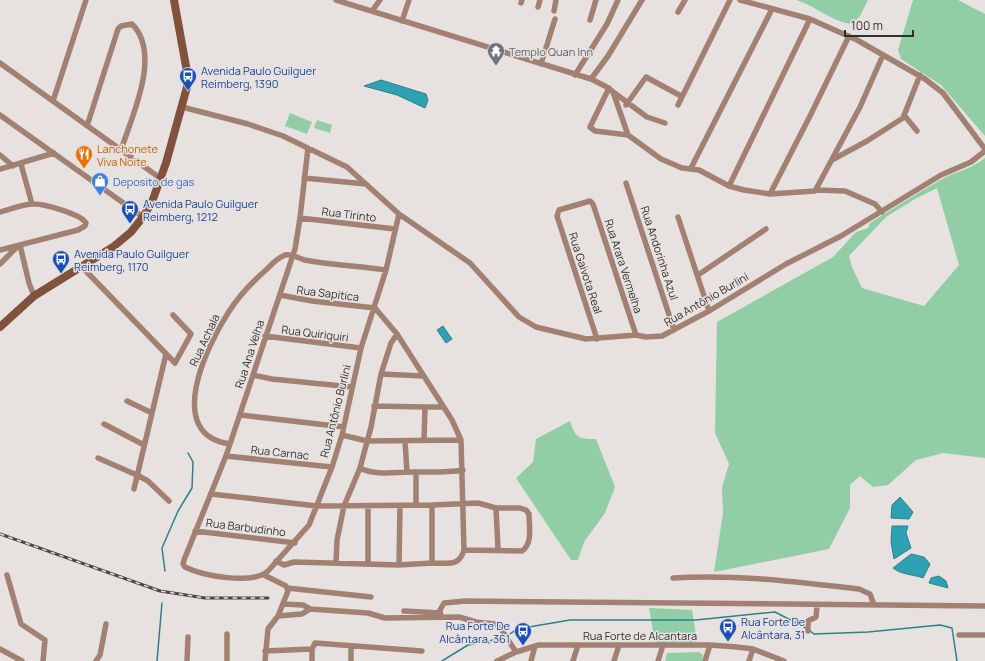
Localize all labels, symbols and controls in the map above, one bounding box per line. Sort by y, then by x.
scale bar [845,12,913,38]
text: 100 m [851,17,883,34]
temple icon: Templo Quan Inn [486,41,506,66]
place label: Templo Quan Inn [509,44,593,59]
place label: Avenida Paulo Guilguer Reimberg, 1390 [201,63,316,91]
bus stop icon: Avenida Paulo Guilguer Reimberg, 1390 [178,66,198,91]
place label: Lanchonete Viva Noite [97,141,158,169]
restaurant icon: Lanchonete Viva Noite [74,144,94,169]
shop icon: Deposito de gas [90,171,110,196]
place label: Deposito de gas [113,174,195,189]
place label: Avenida Paulo Guilguer Reimberg, 1212 [143,196,258,224]
bus stop icon: Avenida Paulo Guilguer Reimberg, 1212 [120,199,140,224]
street label: Rua Tirinto [321,203,378,225]
street label: Rua Andorinha Azul [638,204,682,302]
street label: Rua Arara Vermelha [602,217,646,315]
street label: Rua Gaivota Real [566,230,606,316]
place label: Avenida Paulo Guilguer Reimberg, 1170 [74,246,189,274]
bus stop icon: Avenida Paulo Guilguer Reimberg, 1170 [51,249,71,274]
street label: Rua Antônio Burlini [661,269,751,329]
street label: Rua Sapitica [296,282,360,304]
street label: Rua Achala [185,311,223,369]
street label: Rua Ana Velha [231,318,267,390]
street label: Rua Quiriquiri [281,321,349,345]
street label: Rua Antônio Burlini [316,363,354,459]
street label: Rua Carnac [250,441,310,463]
street label: Rua Barbudinho [205,515,287,539]
place label: Rua Forte De Alcântara, 31 [741,614,806,642]
bus stop icon: Rua Forte De Alcântara, 31 [718,617,738,642]
place label: Rua Forte De Alcântara, 361 [439,618,511,646]
bus stop icon: Rua Forte De Alcântara, 361 [513,621,533,646]
street label: Rua Forte de Alcantara [583,628,697,643]

